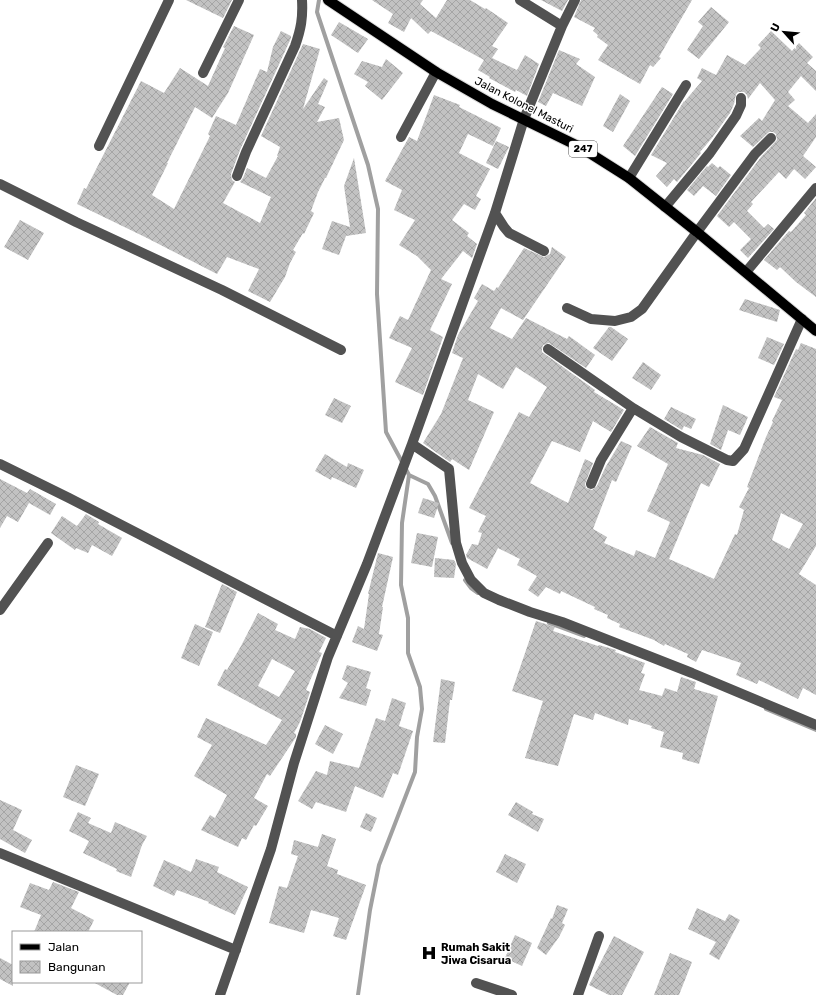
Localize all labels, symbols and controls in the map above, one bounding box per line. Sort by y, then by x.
north arrow [764,12,804,52]
text: U [768,21,783,34]
street label: Jalan Kolonel Masturi [472,74,576,136]
road number: 247 [569,141,597,157]
legend [12,931,142,983]
text: Jalan [48,940,79,954]
place label: Rumah Sakit Jiwa Cisarua [441,941,511,967]
hospital icon: Rumah Sakit Jiwa Cisarua [420,944,438,962]
text: Bangunan [48,960,105,974]

